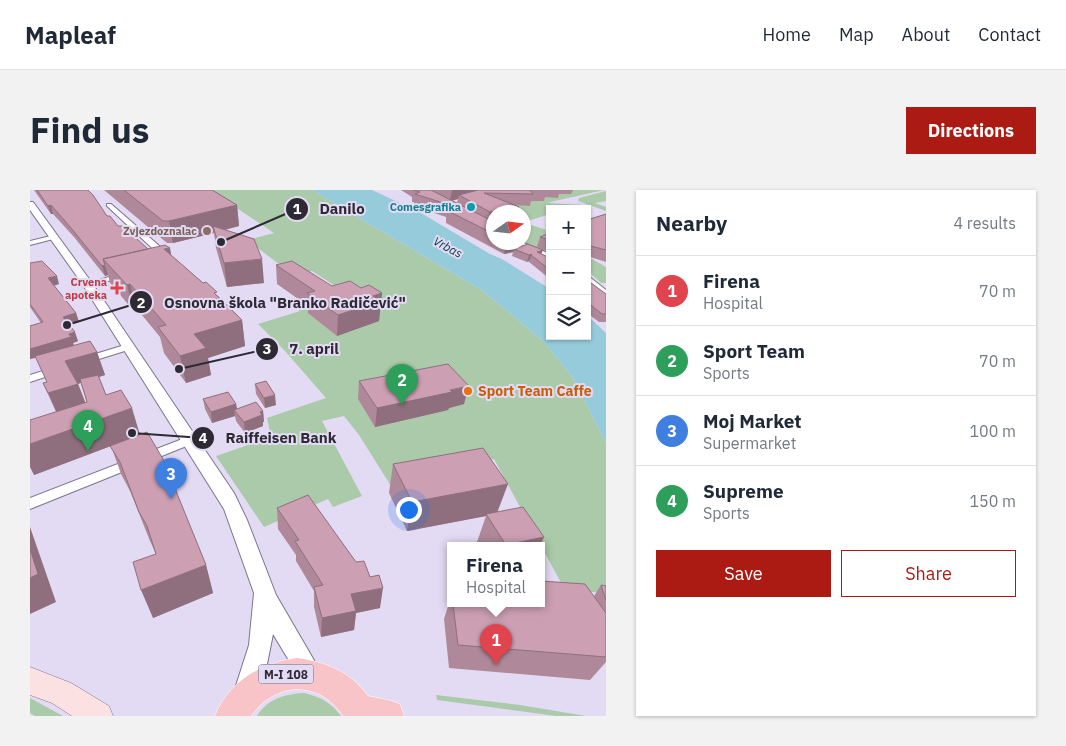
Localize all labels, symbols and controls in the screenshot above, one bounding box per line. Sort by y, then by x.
text: Mapleaf [25,19,116,51]
text: Home [763,23,811,46]
text: Map [839,23,874,46]
text: About [902,23,950,46]
text: Contact [978,23,1041,46]
text: Find us [30,107,149,153]
button: Directions [906,107,1036,154]
callout: Danilo [284,194,375,224]
text: 1 [292,199,302,218]
text: Danilo [319,199,365,218]
place label: Comesgrafika [390,200,461,214]
marker: Comesgrafika [465,201,477,213]
north arrow [486,205,531,250]
map controls [546,205,591,340]
button: + [546,205,591,250]
text: Nearby [656,209,727,237]
text: 4 results [953,213,1016,233]
place label: Zvjezdoznalac [123,224,197,238]
marker: Zvjezdoznalac [201,225,213,237]
water label: Vrbas [431,233,465,261]
button: − [546,250,591,295]
text: Firena [703,269,760,293]
place label: Crvena apoteka [65,275,107,302]
text: 1 [667,281,677,301]
text: 70 m [979,281,1016,301]
marker: Crvena apoteka [111,282,123,294]
callout: Osnovna škola "Branko Radičević" [129,287,416,317]
text: 2 [136,293,146,312]
text: Osnovna škola "Branko Radičević" [164,293,406,312]
text: Hospital [703,293,763,313]
button: layers [546,295,591,340]
callout: 7. april [254,334,349,364]
text: 3 [262,339,272,358]
text: 7. april [289,339,339,358]
text: Sport Team [703,339,805,363]
text: 2 [667,351,677,371]
text: 70 m [979,351,1016,371]
text: Sports [703,363,750,383]
pin: 2 [386,364,418,405]
place label: Sport Team Caffe [478,382,592,400]
marker: Sport Team Caffe [462,385,474,397]
text: Moj Market [703,409,802,433]
pin: 4 [72,410,104,451]
text: 3 [667,421,677,441]
text: 100 m [969,421,1016,441]
callout: Raiffeisen Bank [191,423,347,453]
text: 4 [198,428,208,447]
text: Raiffeisen Bank [226,428,337,447]
text: Supermarket [703,433,796,453]
pin: 3 [155,458,187,499]
text: Supreme [703,479,784,503]
text: 4 [667,491,677,511]
text: 150 m [969,491,1016,511]
your location [396,497,422,523]
text: Sports [703,503,750,523]
popup [447,542,545,607]
button: Save [656,550,831,597]
button: Share [841,550,1016,597]
text: Firena [466,553,523,577]
text: Hospital [466,577,526,597]
pin: 1 [480,624,512,665]
road number: M-I 108 [258,664,314,684]

